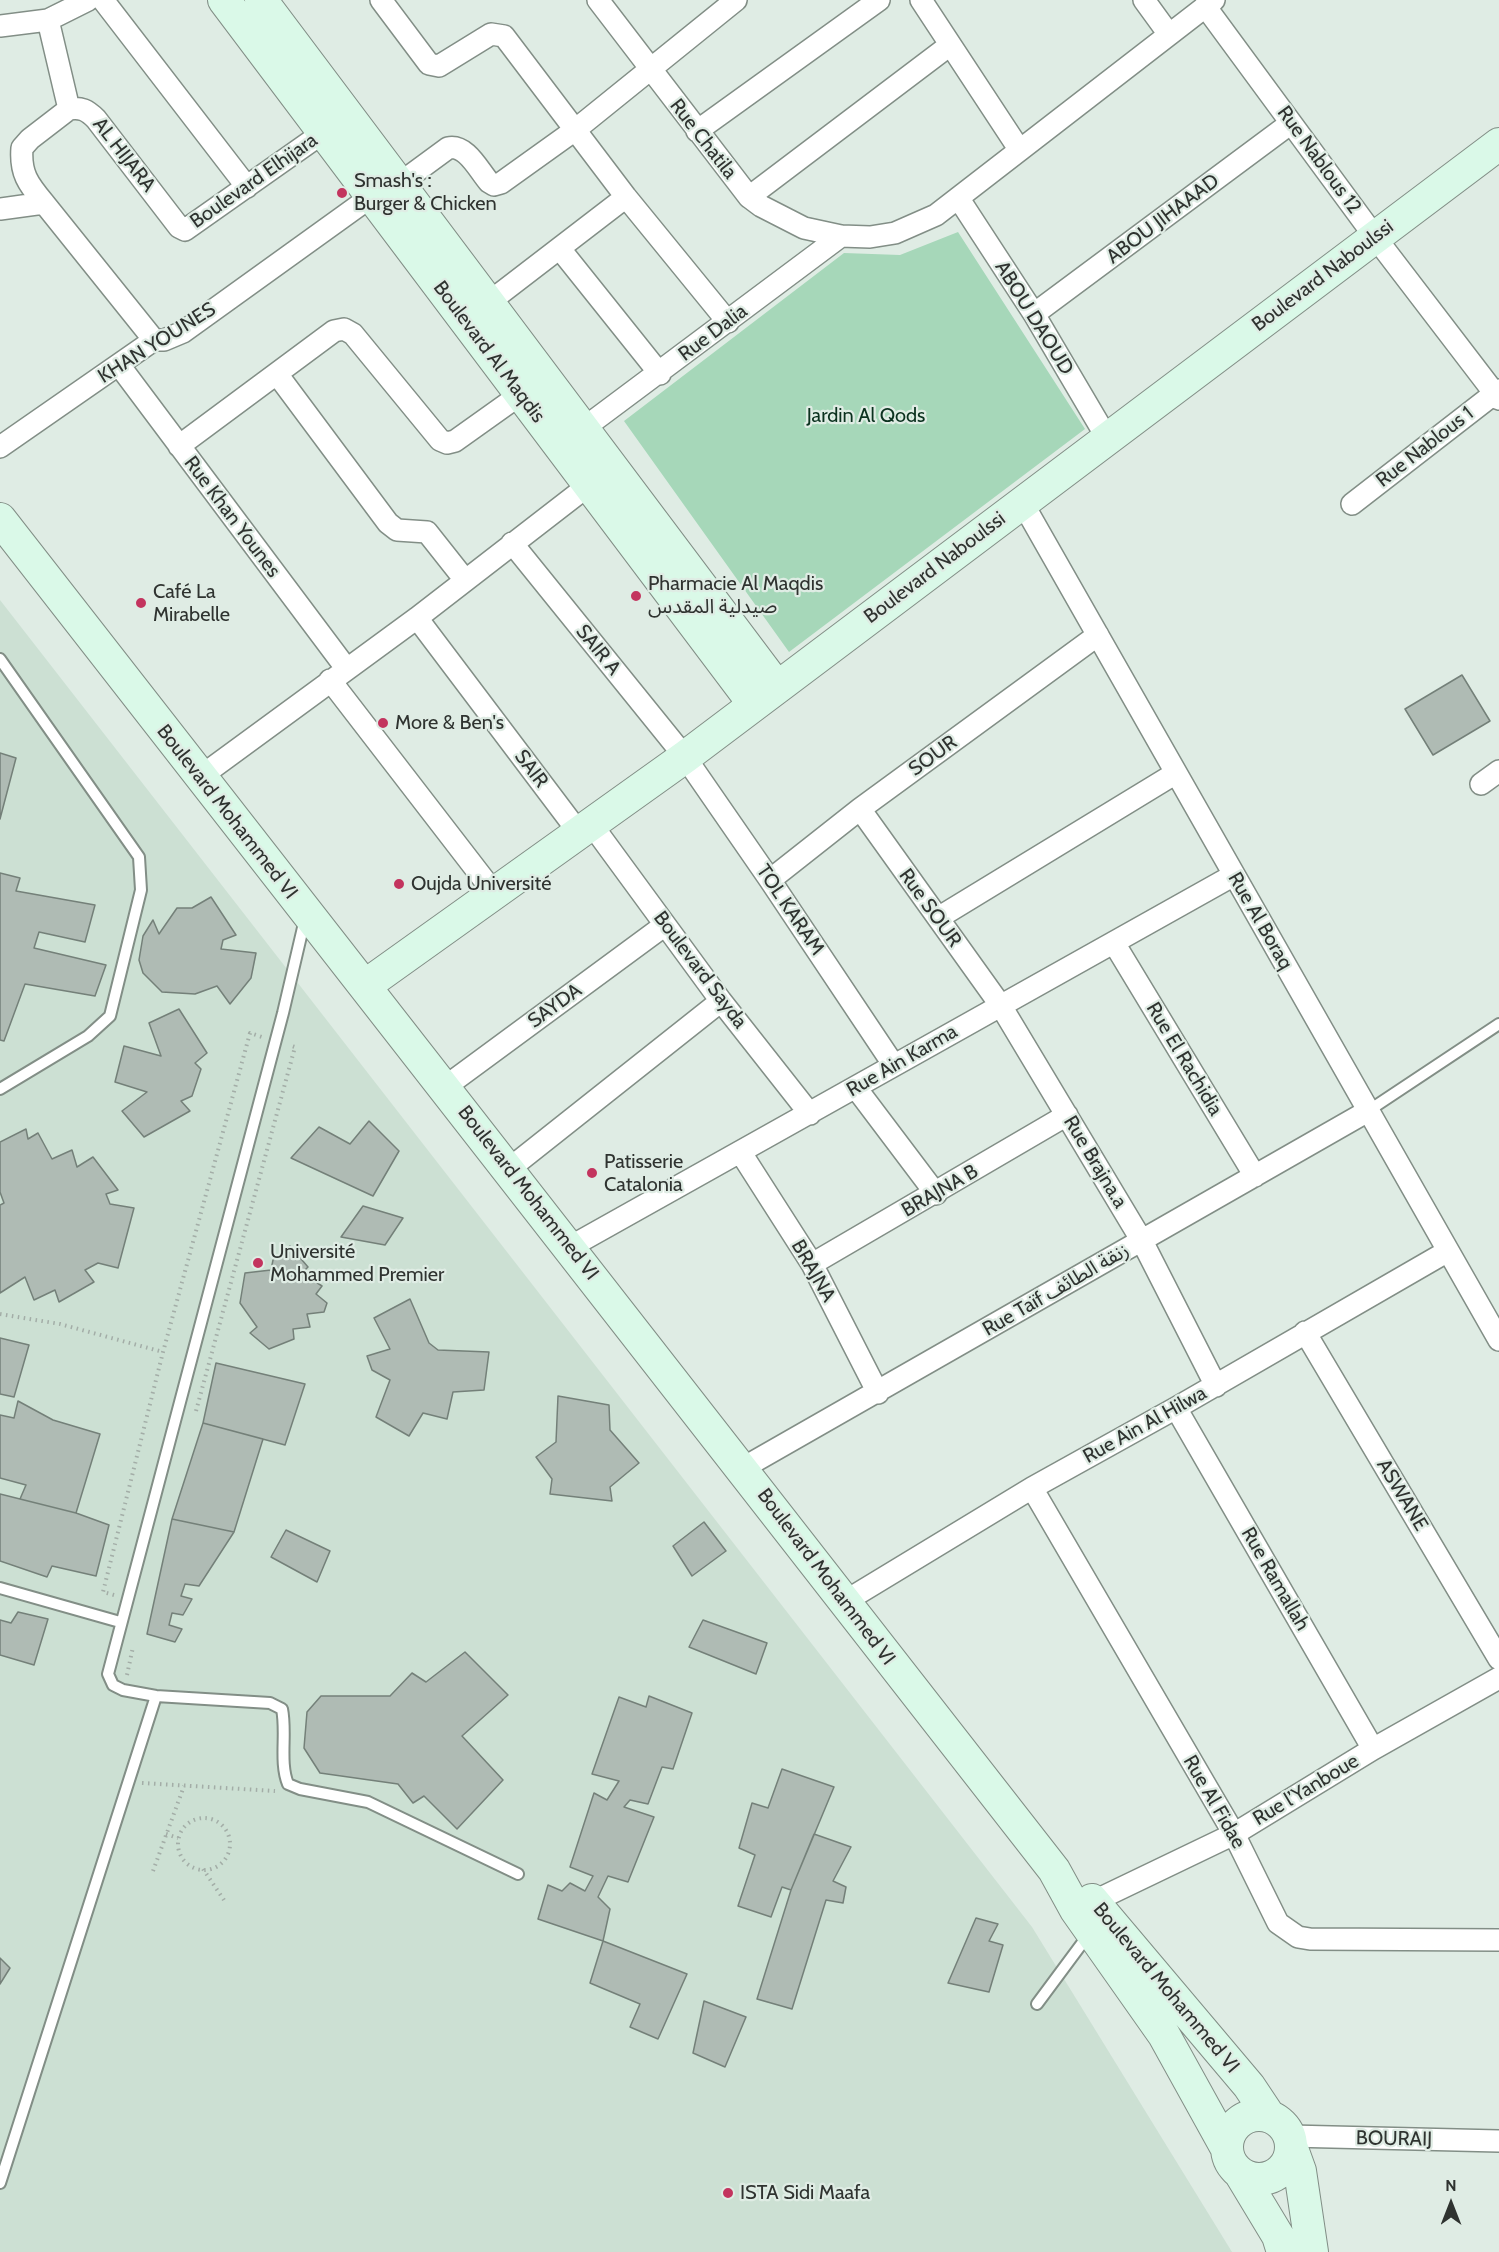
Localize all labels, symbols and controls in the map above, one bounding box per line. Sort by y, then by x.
street label: Rue Chatila [664,94,742,184]
street label: Rue Nablous 12 [1272,101,1366,219]
street label: AL HIJARA [87,113,161,197]
street label: Boulevard Elhijara [186,128,322,234]
place label: Smash's : Burger & Chicken [354,169,497,216]
street label: ABOU JIHAAAD [1102,169,1224,269]
marker: Smash's : Burger & Chicken [335,186,349,200]
street label: Boulevard Naboulssi [1248,215,1398,337]
street label: ABOU DAOUD [990,257,1078,379]
street label: Boulevard Al Maqdis [428,276,550,428]
street label: KHAN YOUNES [94,297,220,389]
street label: Rue Dalia [674,299,752,367]
street label: Rue Nablous 1 [1372,402,1478,492]
park label: Jardin Al Qods [807,404,925,428]
street label: Rue Khan Younes [179,452,285,582]
street label: Boulevard Naboulssi [860,507,1010,629]
place label: Pharmacie Al Maqdis صيدلية المقدس [648,572,823,619]
place label: Café La Mirabelle [153,580,230,627]
marker: Pharmacie Al Maqdis صيدلية المقدس [629,589,643,603]
marker: Café La Mirabelle [134,596,148,610]
street label: SAIR A [570,620,626,680]
place label: More & Ben's [395,711,504,735]
marker: More & Ben's [376,716,390,730]
street label: Boulevard Mohammed VI [151,720,303,904]
street label: SOUR [904,731,962,781]
street label: SAIR [509,745,553,793]
street label: TOL KARAM [751,860,829,960]
street label: Rue SOUR [894,864,966,952]
street label: Rue Al Boraq [1223,868,1297,974]
place label: Oujda Université [411,872,551,896]
marker: Oujda Université [392,877,406,891]
street label: Boulevard Sayda [648,907,752,1033]
street label: SAYDA [523,978,587,1034]
street label: Rue El Rachidia [1141,998,1227,1120]
street label: Rue Ain Karma [842,1020,962,1102]
street label: Boulevard Mohammed VI [452,1101,604,1285]
street label: Rue Brajna.a [1058,1111,1132,1213]
place label: Patisserie Catalonia [604,1150,683,1197]
street label: BRAJNA B [898,1160,982,1222]
marker: Patisserie Catalonia [585,1166,599,1180]
street label: BRAJNA [786,1236,840,1306]
street label: Rue Taïf زنقة الطائف [979,1238,1133,1342]
place label: Université Mohammed Premier [270,1240,444,1287]
marker: Université Mohammed Premier [251,1256,265,1270]
street label: Rue Ain Al Hilwa [1079,1381,1211,1469]
street label: ASWANE [1371,1455,1433,1535]
street label: Boulevard Mohammed VI [752,1484,900,1670]
street label: Rue Ramallah [1236,1523,1314,1635]
street label: Rue l’Yanboue [1249,1749,1363,1831]
street label: Rue Al Fidae [1178,1751,1250,1853]
street label: Boulevard Mohammed VI [1088,1898,1244,2078]
street label: BOURAIJ [1356,2126,1432,2152]
north arrow [1421,2174,1481,2234]
text: N [1445,2176,1457,2195]
place label: ISTA Sidi Maafa [740,2181,870,2205]
marker: ISTA Sidi Maafa [721,2186,735,2200]

